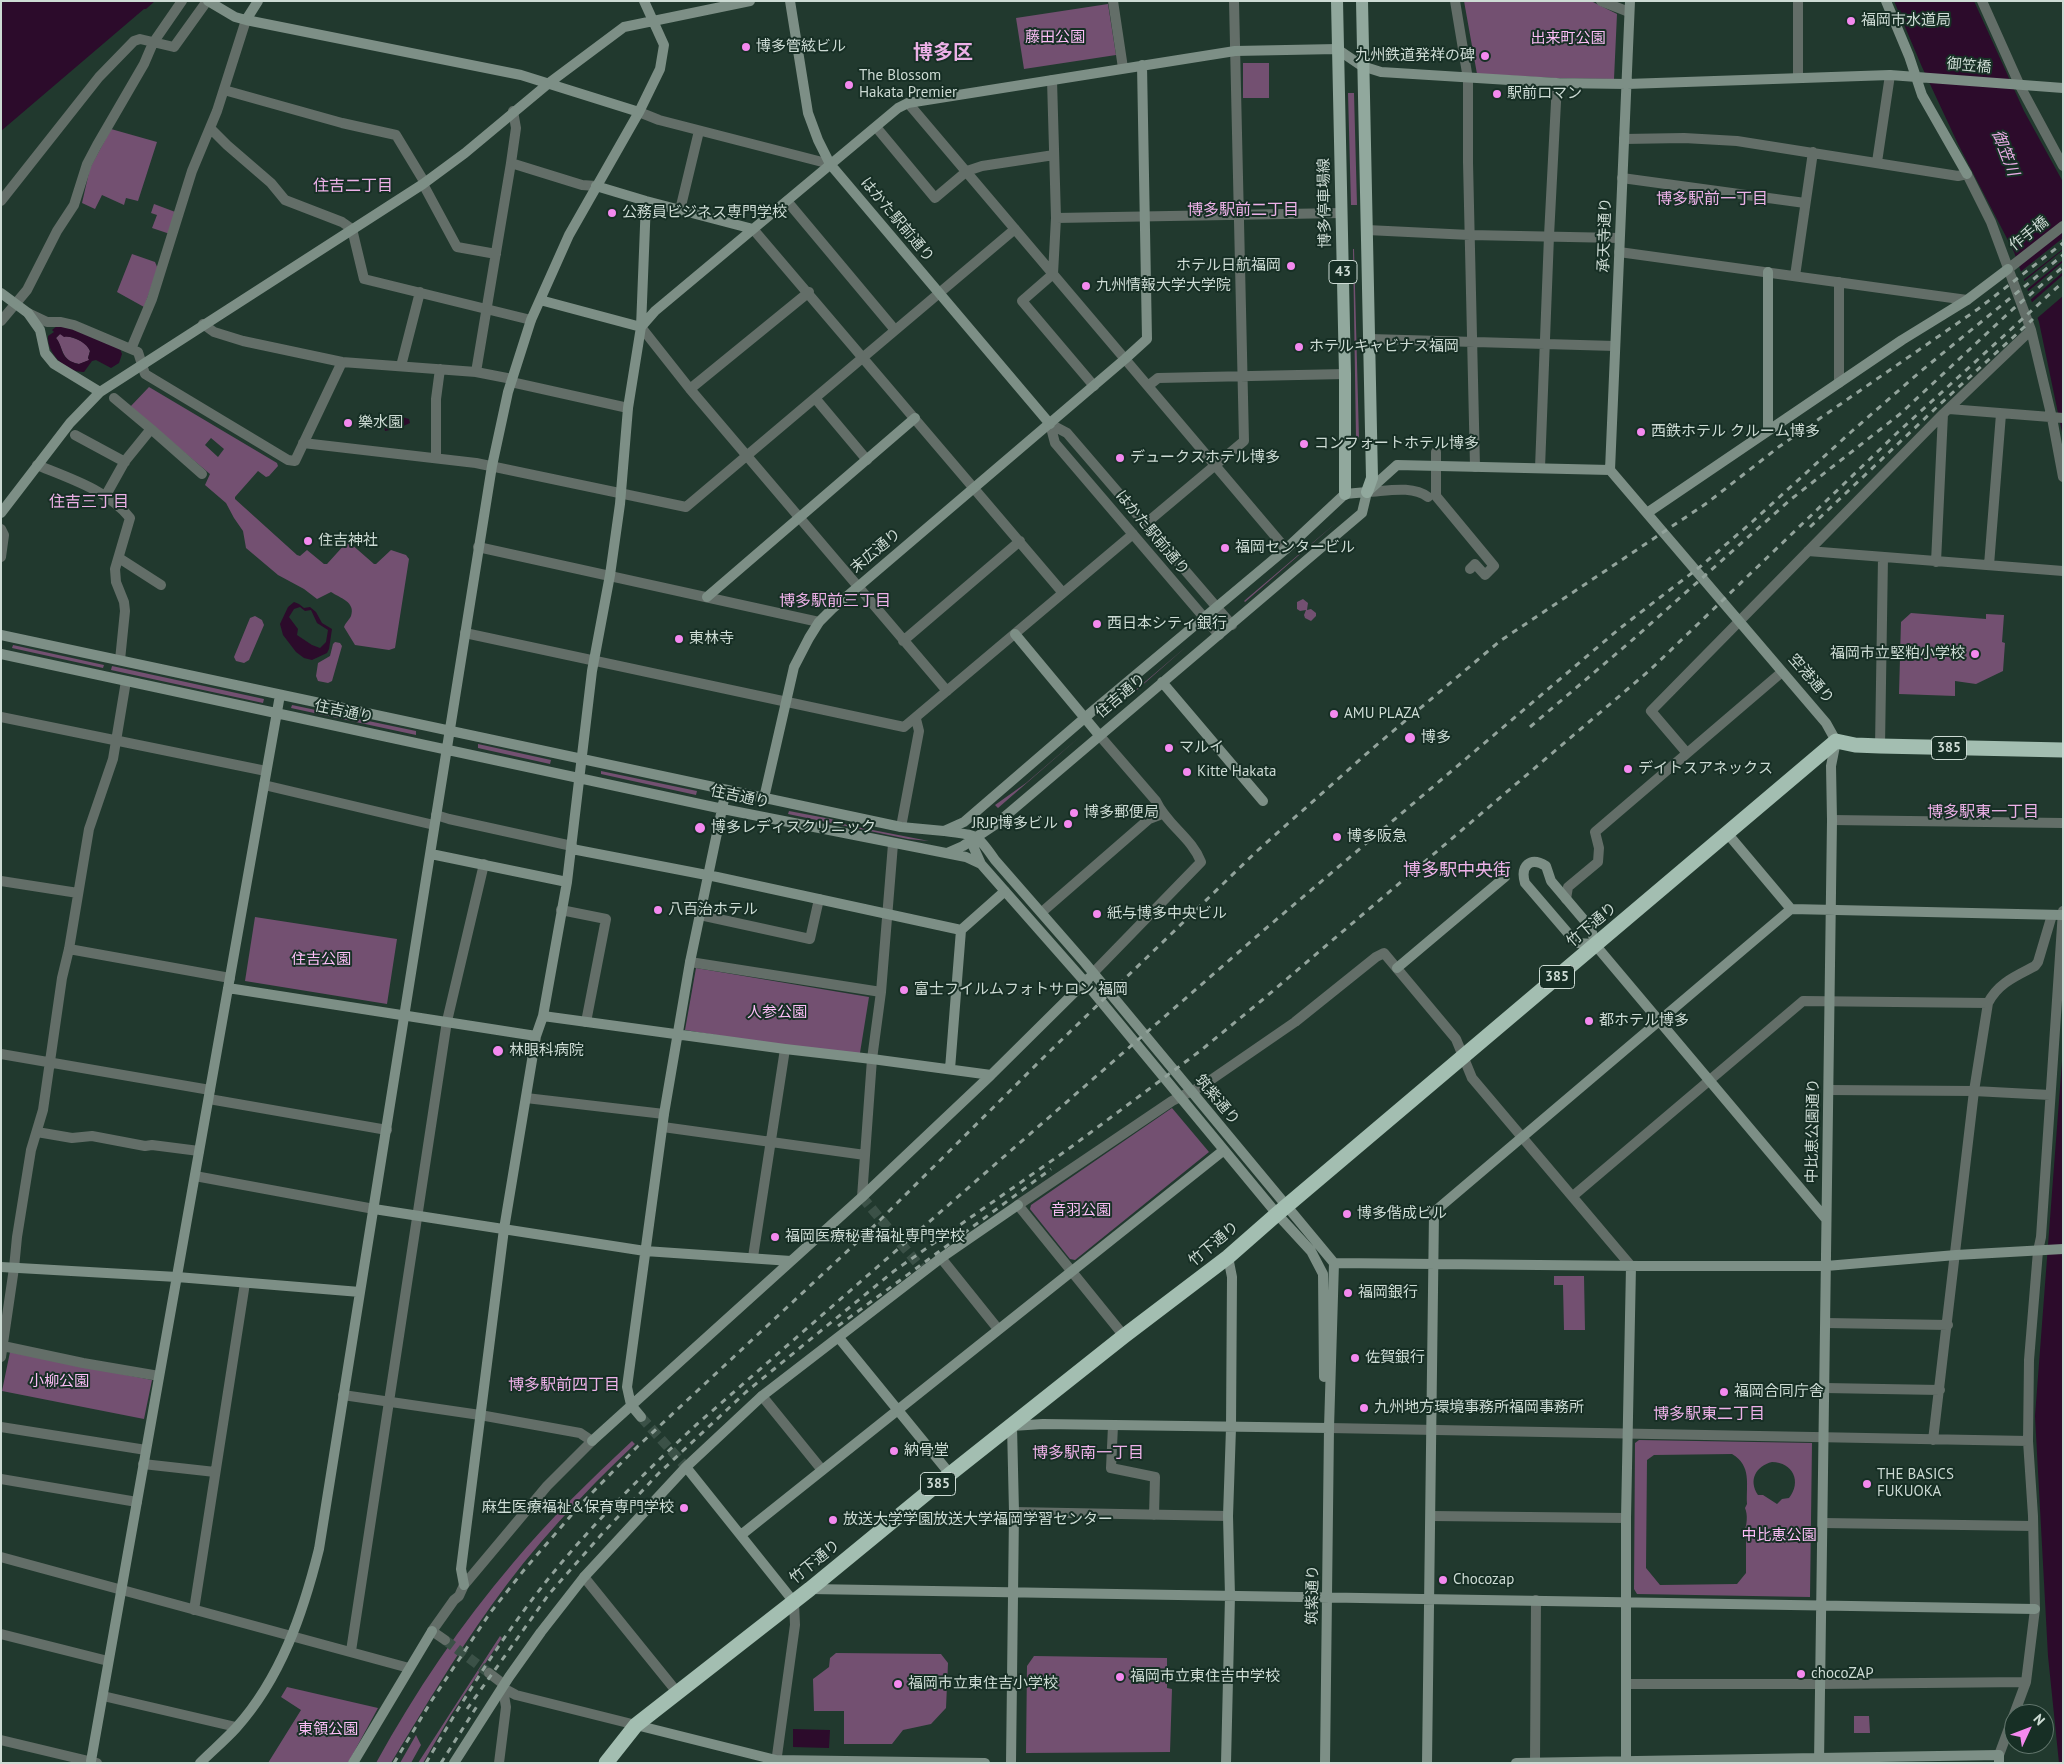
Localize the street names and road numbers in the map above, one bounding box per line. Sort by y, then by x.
street label: 御笠橋 [1946,55,1992,77]
street label: 博多停車場線 [1315,158,1335,248]
street label: はかた駅前通り [856,174,938,266]
street label: 承天寺通り [1595,197,1615,273]
street label: 作手橋 [2006,213,2052,255]
road number: 43 [1329,260,1357,284]
street label: はかた駅前通り [1111,487,1193,579]
street label: 末広通り [847,525,905,577]
street label: 空港通り [1785,650,1837,708]
street label: 住吉通り [1092,670,1150,722]
street label: 住吉通り [313,697,375,727]
road number: 385 [1932,736,1966,760]
street label: 住吉通り [709,782,771,812]
street label: 竹下通り [1563,899,1621,951]
road number: 385 [1540,966,1574,989]
street label: 筑紫通り [1191,1071,1243,1129]
street label: 中比恵公園通り [1803,1078,1823,1184]
street label: 竹下通り [1185,1218,1243,1270]
road number: 385 [920,1472,956,1496]
street label: 竹下通り [786,1536,844,1588]
street label: 筑紫通り [1303,1565,1323,1625]

